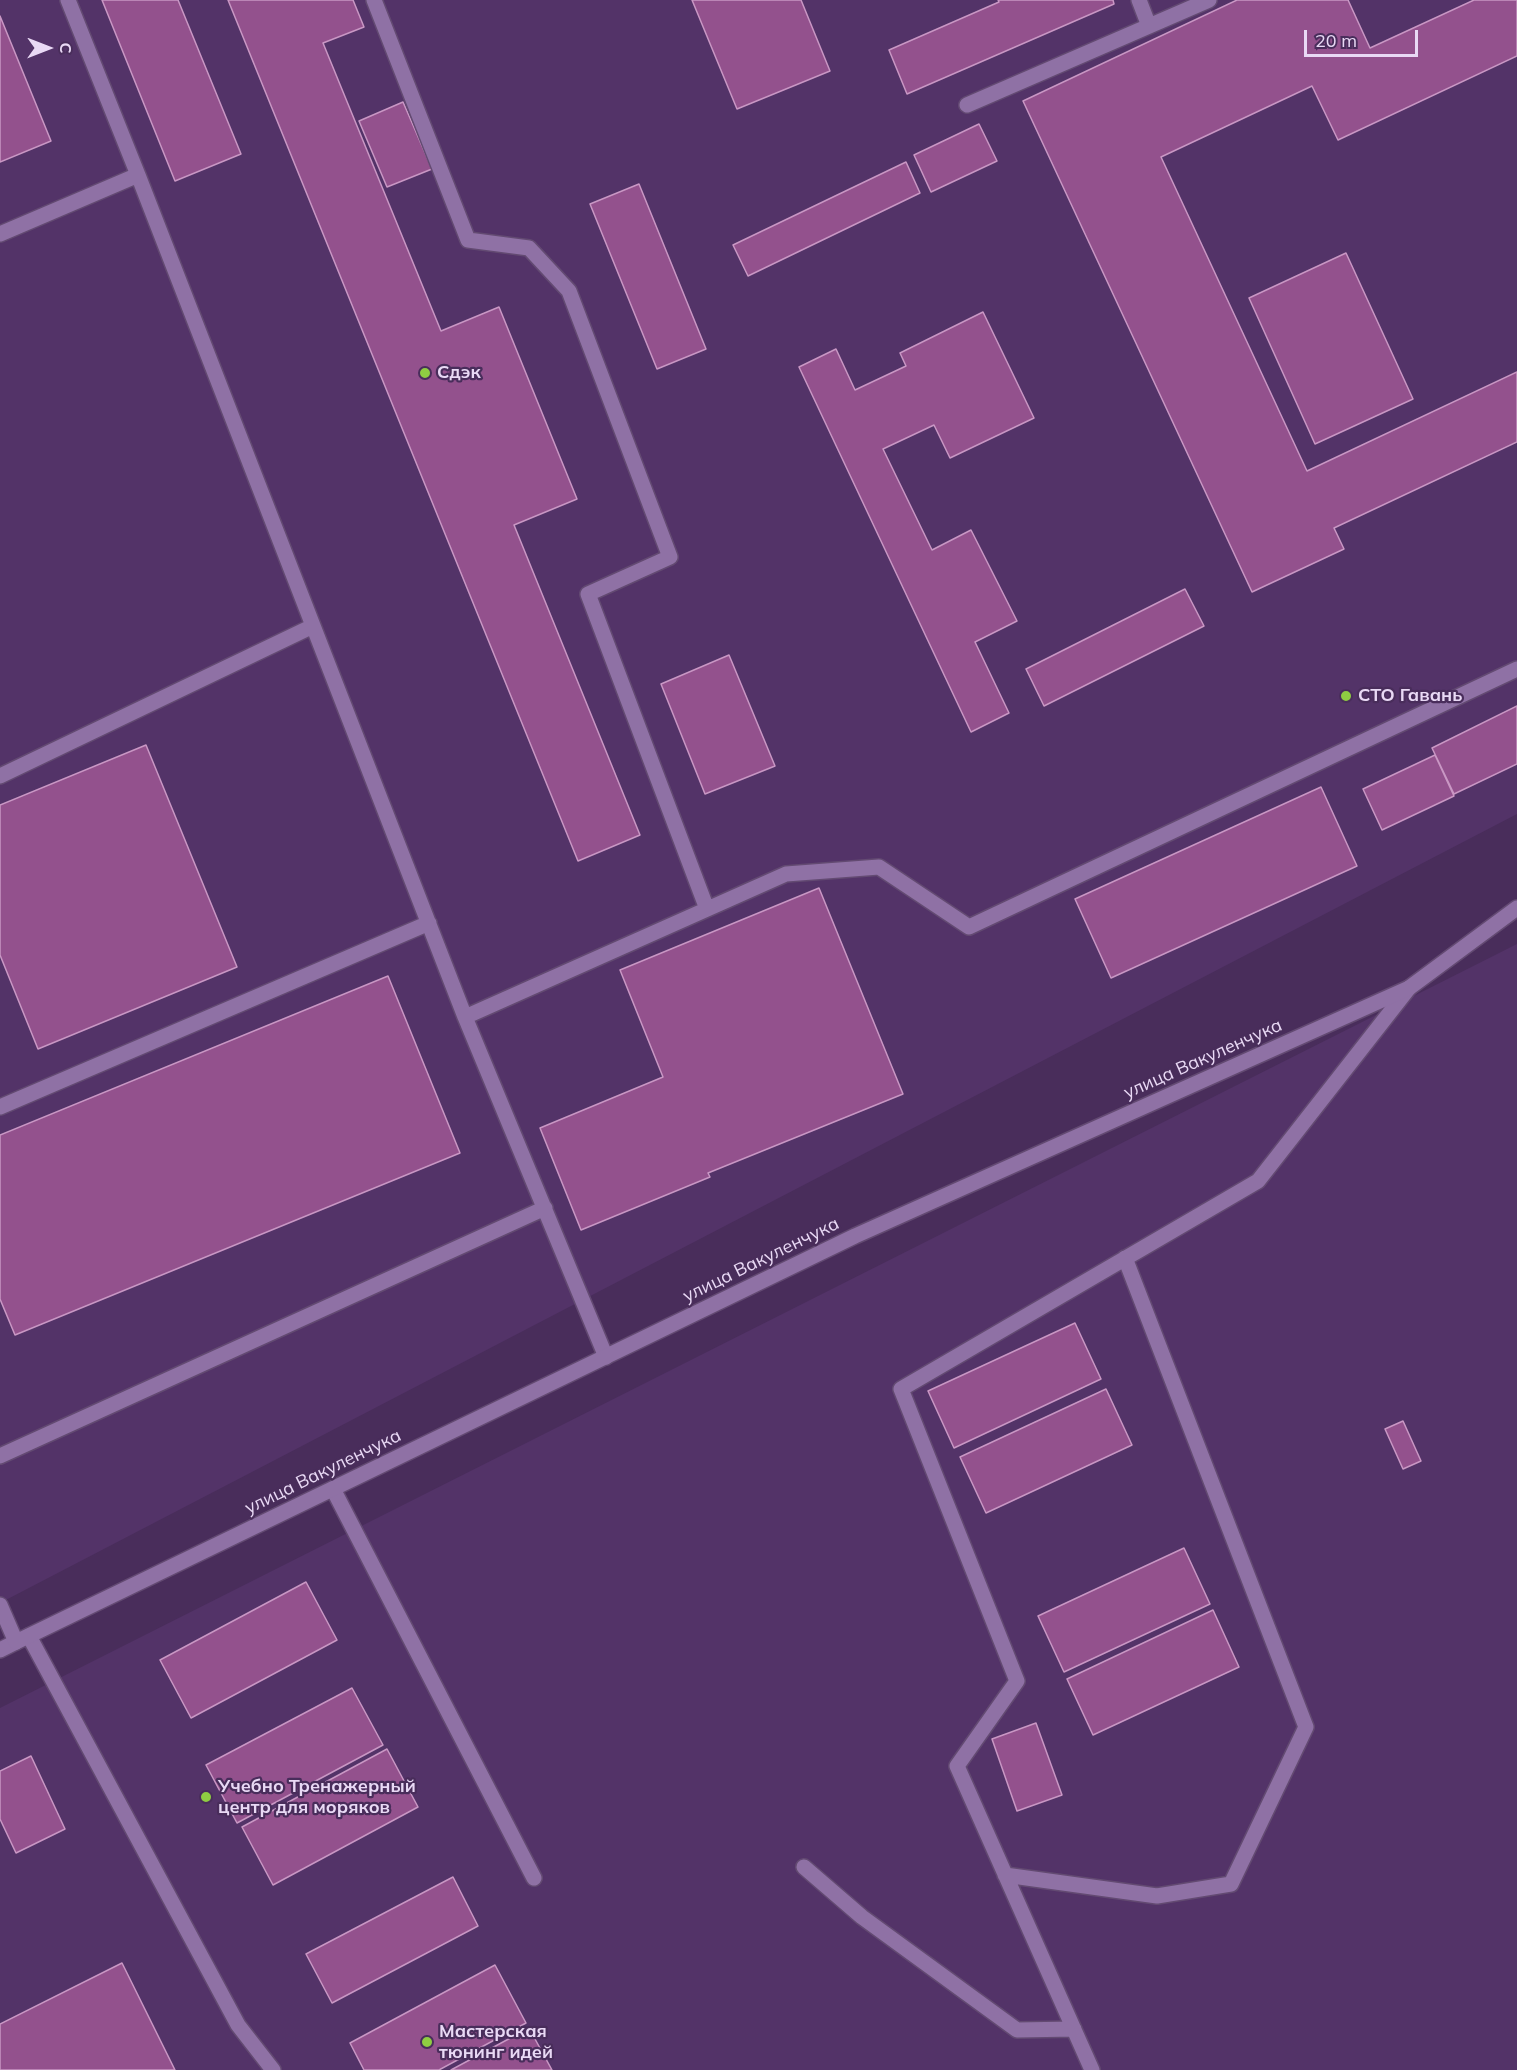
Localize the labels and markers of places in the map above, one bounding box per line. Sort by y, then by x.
place label: Сдэк [437,362,481,384]
marker: Сдэк [418,366,432,380]
place label: СТО Гавань [1358,685,1462,707]
marker: СТО Гавань [1339,689,1353,703]
place label: Учебно Тренажерный центр для моряков [218,1776,416,1818]
marker: Учебно Тренажерный центр для моряков [199,1790,213,1804]
place label: Мастерская тюнинг идей [439,2021,553,2064]
marker: Мастерская тюнинг идей [420,2035,434,2049]

